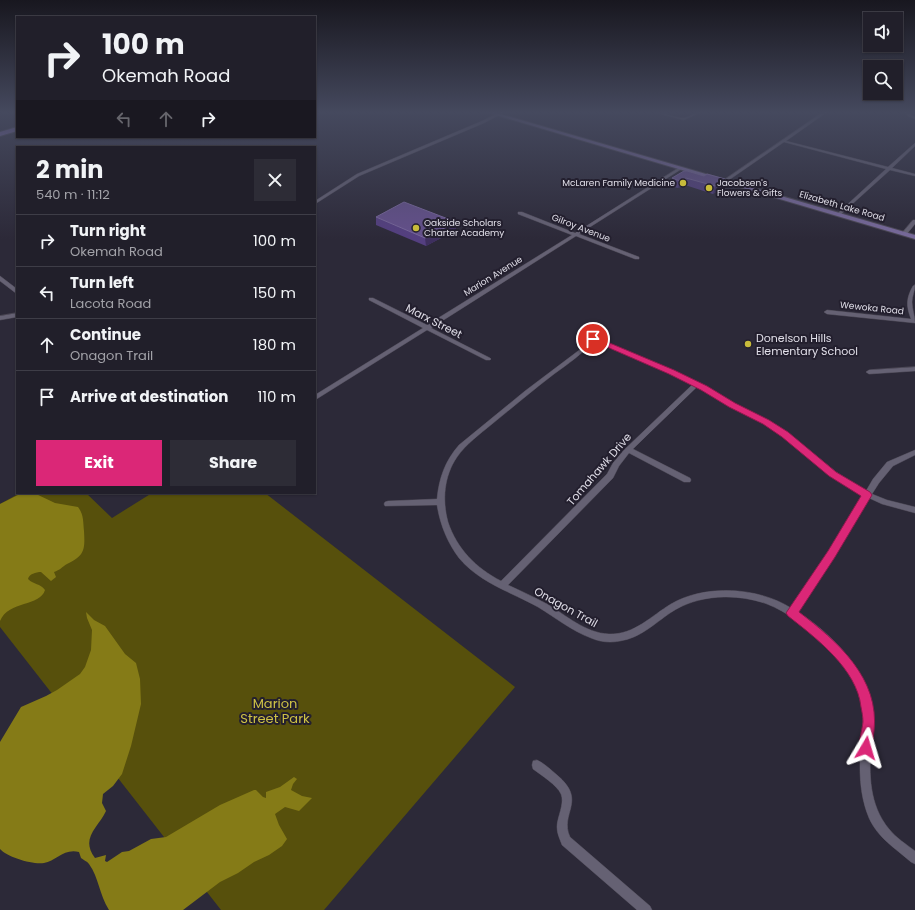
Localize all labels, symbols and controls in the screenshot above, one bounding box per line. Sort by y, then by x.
map controls [863,12,903,100]
button: sound [863,12,903,52]
text: 100 m [102,25,185,64]
icon: right [36,32,88,84]
button: search [863,60,903,100]
text: Okemah Road [102,63,230,88]
icon: left [113,108,135,130]
icon: ahead [155,108,177,130]
icon: right [197,108,219,130]
text: 2 min [36,153,103,186]
button: close [254,159,296,201]
place label: McLaren Family Medicine [562,177,675,189]
place label: Jacobsen's Flowers & Gifts [717,177,782,199]
marker: McLaren Family Medicine [678,178,688,188]
marker: Jacobsen's Flowers & Gifts [704,183,714,193]
text: 540 m · 11:12 [36,185,110,204]
street label: Elizabeth Lake Road [798,188,886,224]
street label: Gilroy Avenue [550,211,612,245]
place label: Oakside Scholars Charter Academy [424,217,504,239]
text: Turn right [70,220,146,241]
marker: Oakside Scholars Charter Academy [411,223,421,233]
icon: right [36,230,58,252]
text: 100 m [253,230,296,251]
text: Okemah Road [70,242,163,261]
street label: Marion Avenue [461,253,525,299]
text: Turn left [70,272,134,293]
icon: left [36,282,58,304]
text: 150 m [253,282,296,303]
text: Lacota Road [70,294,151,313]
street label: Wewoka Road [840,299,904,317]
street label: Marx Street [403,300,465,342]
pin [576,322,610,356]
text: Continue [70,324,141,345]
icon: arrive [582,328,604,350]
place label: Donelson Hills Elementary School [756,330,858,359]
icon: ahead [36,334,58,356]
text: 180 m [253,334,296,355]
marker: Donelson Hills Elementary School [743,339,753,349]
text: Onagon Trail [70,346,153,365]
icon: arrive [36,386,58,408]
text: Arrive at destination [70,386,228,407]
text: 110 m [258,386,296,407]
street label: Tomahawk Drive [563,429,635,509]
button: Exit [36,440,162,486]
button: Share [170,440,296,486]
street label: Onagon Trail [531,583,601,631]
park label: Marion Street Park [240,694,310,728]
position arrow [845,727,887,769]

